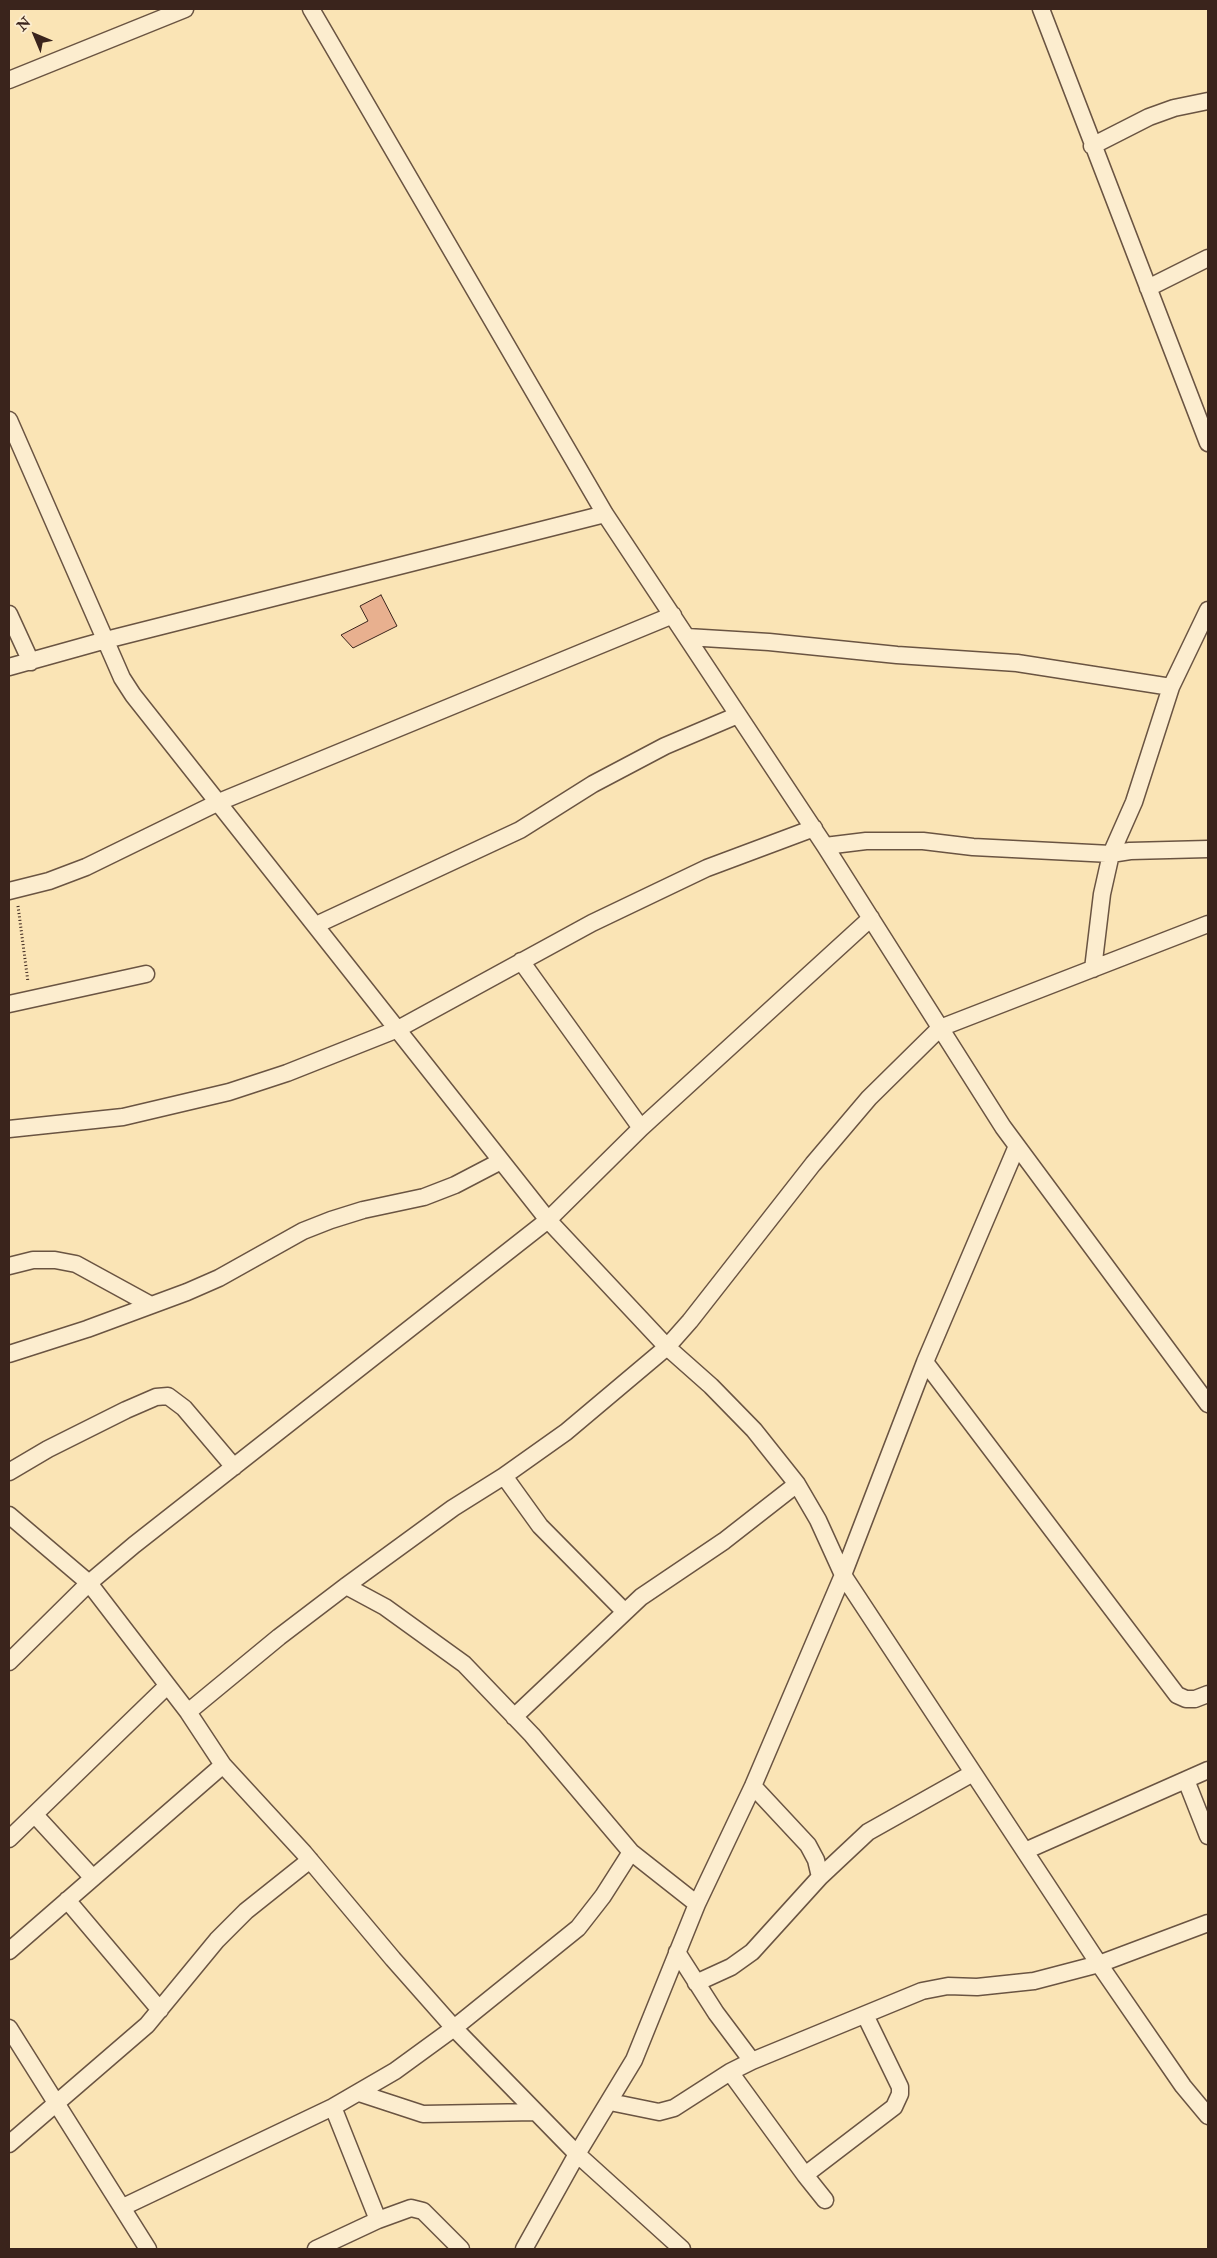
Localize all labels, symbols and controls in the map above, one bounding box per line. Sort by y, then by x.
north arrow [10,10,60,60]
text: N [14,14,34,34]

